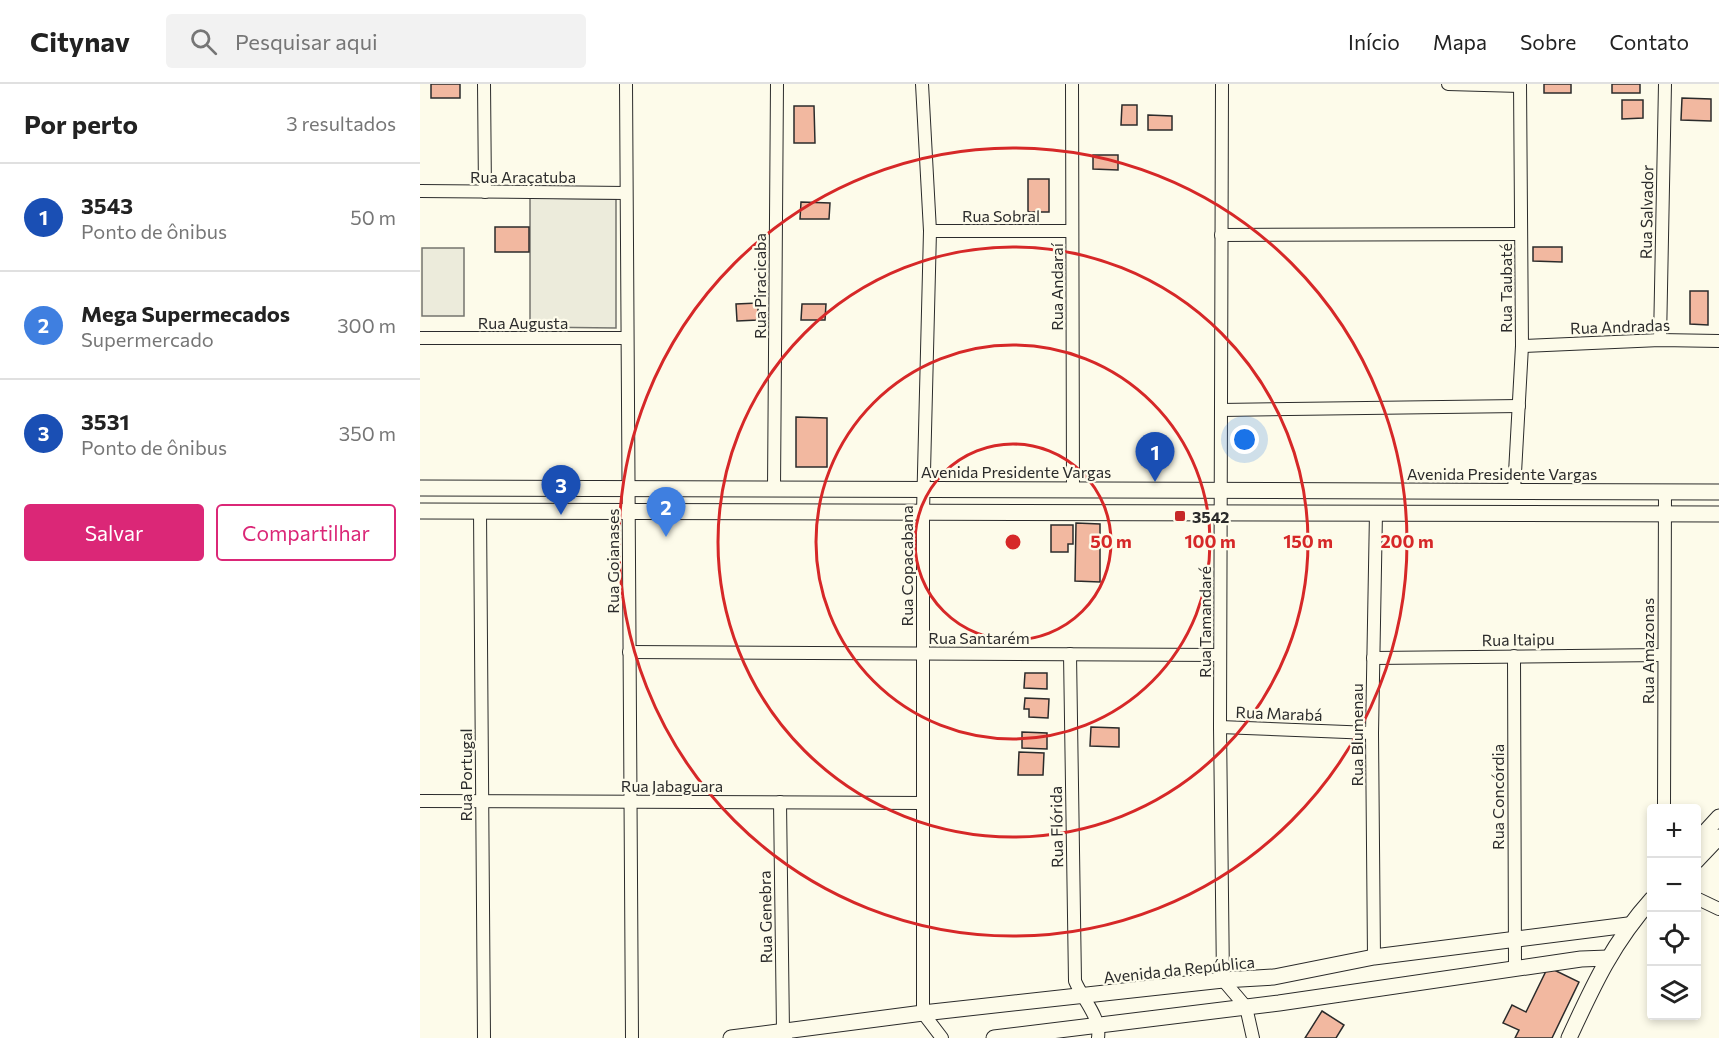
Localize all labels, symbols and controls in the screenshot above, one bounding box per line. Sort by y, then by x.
search box [166,14,586,68]
text: Citynav [30,24,130,58]
icon: search [187,25,220,58]
text: Pesquisar aqui [235,28,378,55]
text: Início [1348,29,1400,54]
text: Mapa [1433,29,1487,54]
text: Sobre [1520,29,1576,54]
text: Contato [1609,29,1689,54]
text: Por perto [24,108,138,139]
text: 3 resultados [286,111,396,135]
street label: Rua Salvador [1636,164,1656,259]
street label: Rua Araçatuba [470,167,576,186]
text: 3543 [81,192,133,219]
text: 1 [39,205,48,229]
text: 50 m [350,205,396,229]
street label: Rua Sobral [962,206,1040,225]
text: Ponto de ônibus [81,219,227,243]
street label: Rua Piracicaba [750,233,769,339]
street label: Rua Andaraí [1047,242,1066,331]
street label: Rua Taubaté [1496,243,1515,333]
text: Mega Supermecados [81,300,290,327]
text: 2 [38,313,49,337]
text: 300 m [337,313,396,337]
street label: Rua Augusta [478,313,568,332]
street label: Rua Andradas [1570,315,1670,337]
text: Supermercado [81,327,214,351]
text: 3531 [81,408,129,435]
text: 3 [38,421,49,445]
text: 350 m [339,421,396,445]
your location [1230,425,1259,454]
pin: 1 [1136,432,1174,482]
text: Ponto de ônibus [81,435,227,459]
street label: Avenida Presidente Vargas [921,462,1111,481]
street label: Avenida Presidente Vargas [1407,464,1597,483]
pin: 3 [542,466,580,515]
pin: 2 [646,488,686,537]
button: Salvar [24,504,204,561]
button: Compartilhar [216,504,396,561]
street label: Rua Copacabana [897,506,916,627]
place label: 3542 [1192,507,1229,526]
street label: Rua Goianases [603,508,622,614]
marker: 3542 [1173,509,1187,523]
text: 50 m [1090,530,1132,552]
text: 100 m [1184,530,1236,552]
text: 150 m [1283,530,1333,552]
text: 200 m [1380,530,1434,552]
centre of rings [1003,532,1023,552]
street label: Rua Tamandaré [1195,566,1214,678]
street label: Rua Amazonas [1638,598,1657,704]
street label: Rua Santarém [928,628,1030,647]
street label: Rua Itaipu [1481,629,1555,649]
street label: Rua Blumenau [1347,683,1366,787]
street label: Rua Marabá [1235,702,1323,724]
street label: Rua Portugal [456,728,475,822]
street label: Rua Concórdia [1488,744,1507,850]
street label: Rua Jabaguara [621,776,723,795]
street label: Rua Flórida [1046,786,1066,868]
map controls [1647,804,1701,1020]
button: + [1647,804,1701,858]
button: − [1647,858,1701,912]
street label: Rua Genebra [755,870,775,964]
button: locate [1647,912,1701,966]
street label: Avenida da República [1102,952,1256,986]
button: layers [1647,966,1701,1020]

